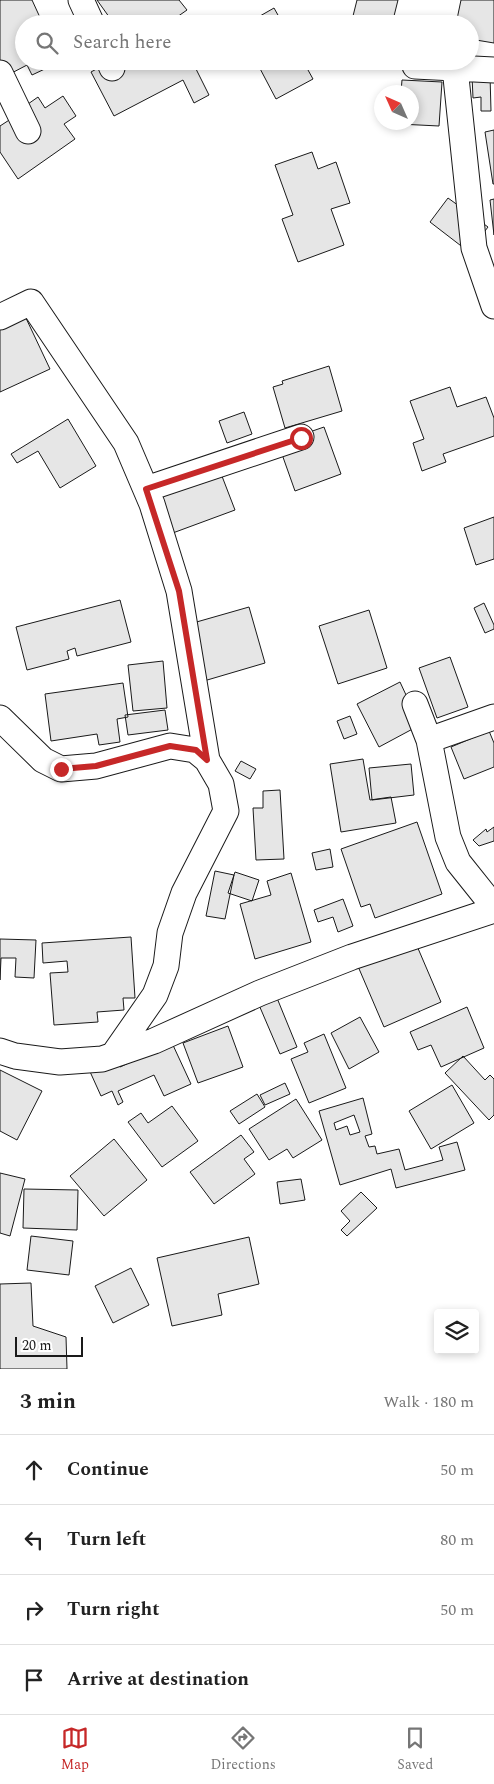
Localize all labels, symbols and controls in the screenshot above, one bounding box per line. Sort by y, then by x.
search box [15,15,479,70]
text: Search here [73,28,172,57]
icon: search [33,29,61,57]
north arrow [374,85,419,130]
route start [290,427,313,450]
route end [50,758,73,781]
map controls [434,1309,479,1354]
button: layers [434,1309,479,1354]
scale bar [15,1334,82,1357]
text: 20 m [22,1335,52,1356]
text: 3 min [20,1386,76,1418]
text: Walk · 180 m [383,1390,474,1414]
text: Continue [67,1455,149,1484]
icon: ahead [20,1456,48,1484]
text: 50 m [440,1458,474,1482]
text: Turn left [67,1525,146,1554]
icon: left [20,1526,48,1554]
text: 80 m [440,1528,474,1552]
text: Turn right [67,1595,160,1624]
icon: right [20,1596,48,1624]
text: 50 m [440,1598,474,1622]
text: Arrive at destination [67,1665,249,1694]
icon: arrive [20,1666,48,1694]
tab: Map [61,1724,89,1775]
tab: Directions [210,1724,276,1775]
tab: Saved [397,1724,433,1775]

